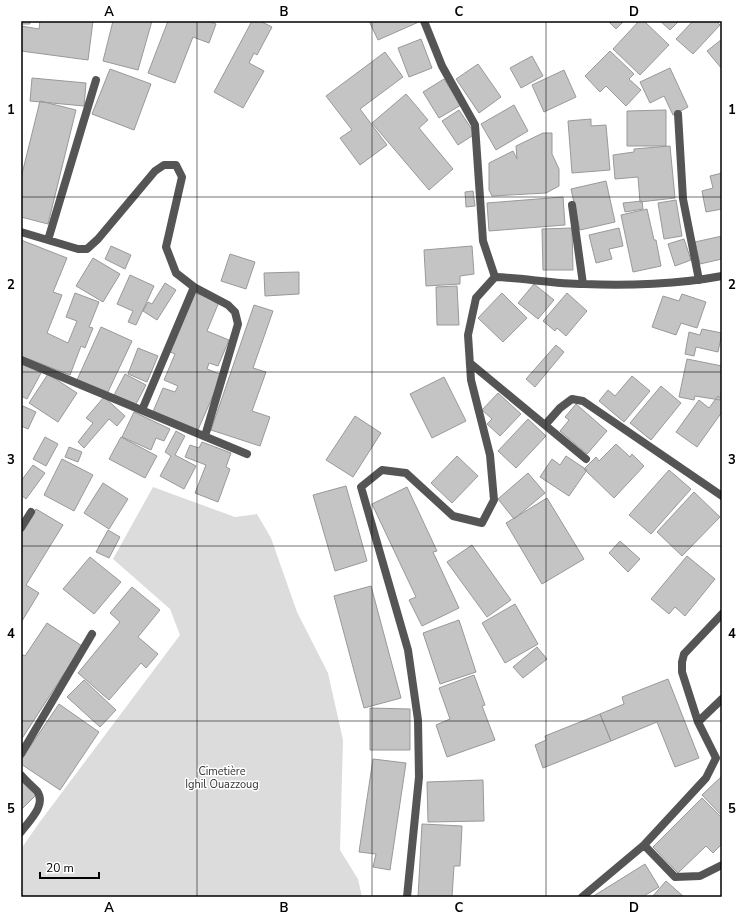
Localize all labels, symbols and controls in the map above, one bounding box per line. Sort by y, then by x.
text: A [104,3,114,21]
text: B [280,3,289,21]
text: C [455,3,464,21]
text: D [629,3,639,21]
text: 1 [7,101,15,119]
text: 1 [728,101,736,119]
text: 2 [7,276,15,294]
text: 2 [728,276,736,294]
text: 3 [7,451,15,469]
text: 3 [728,451,736,469]
text: 4 [7,625,15,643]
text: 4 [728,625,736,643]
park label: Cimetière Ighil Ouazzoug [185,764,259,792]
text: 5 [7,800,15,818]
text: 5 [728,800,736,818]
scale bar [40,854,99,880]
text: 20 m [46,860,74,876]
text: A [104,899,114,917]
text: B [280,899,289,917]
text: C [455,899,464,917]
text: D [629,899,639,917]

